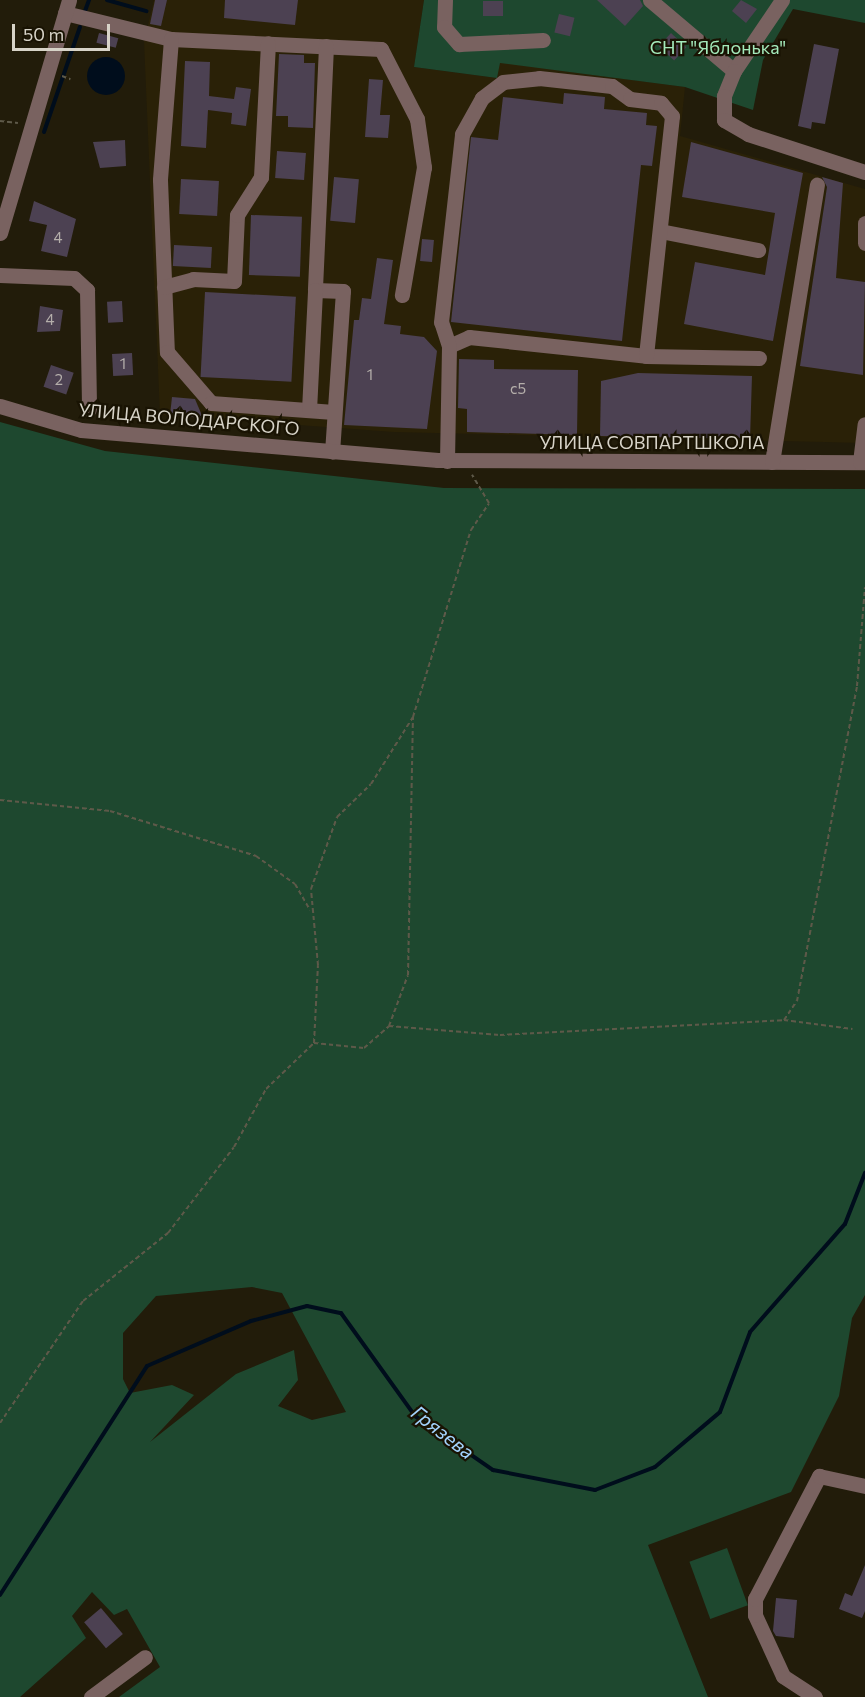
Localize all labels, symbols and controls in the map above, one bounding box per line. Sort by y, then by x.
scale bar [15,12,112,50]
text: 50 m [23,23,64,45]
park label: СНТ "Яблонька" [650,36,786,58]
house number: 4 [54,229,62,247]
house number: 4 [46,311,54,329]
house number: 1 [120,355,126,373]
house number: 1 [367,366,373,384]
house number: 2 [55,371,63,389]
house number: с5 [510,380,526,398]
street label: УЛИЦА ВОЛОДАРСКОГО [78,399,300,439]
street label: УЛИЦА СОВПАРТШКОЛА [539,431,765,453]
water label: Грязева [407,1400,479,1464]

